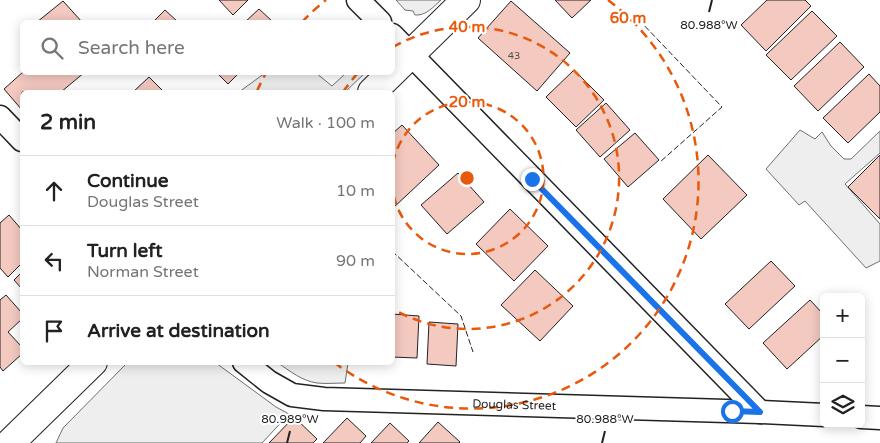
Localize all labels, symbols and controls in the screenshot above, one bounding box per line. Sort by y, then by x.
text: 60 m [610,9,646,27]
text: 40 m [449,18,485,36]
text: 80.988°W [680,18,738,32]
search box [20,20,395,75]
icon: search [38,34,66,62]
text: Search here [78,37,185,59]
house number: 43 [508,50,520,62]
text: 20 m [449,93,485,111]
text: 2 min [40,110,96,135]
text: Walk · 100 m [276,113,375,133]
route end [521,168,544,191]
centre of rings [458,169,476,187]
text: Continue [87,170,169,192]
icon: ahead [40,177,68,205]
text: 10 m [336,181,375,201]
text: Douglas Street [87,192,199,212]
text: Turn left [87,240,163,262]
icon: left [40,247,68,275]
text: 90 m [336,251,375,271]
text: Norman Street [87,262,199,282]
map controls [820,293,865,428]
button: + [820,293,865,338]
icon: arrive [40,317,68,345]
text: Arrive at destination [87,320,270,342]
button: − [820,338,865,383]
button: layers [820,383,865,428]
street label: Douglas Street [472,396,557,413]
route start [721,400,744,423]
text: 80.989°W [261,412,319,426]
text: 80.988°W [576,412,634,426]

